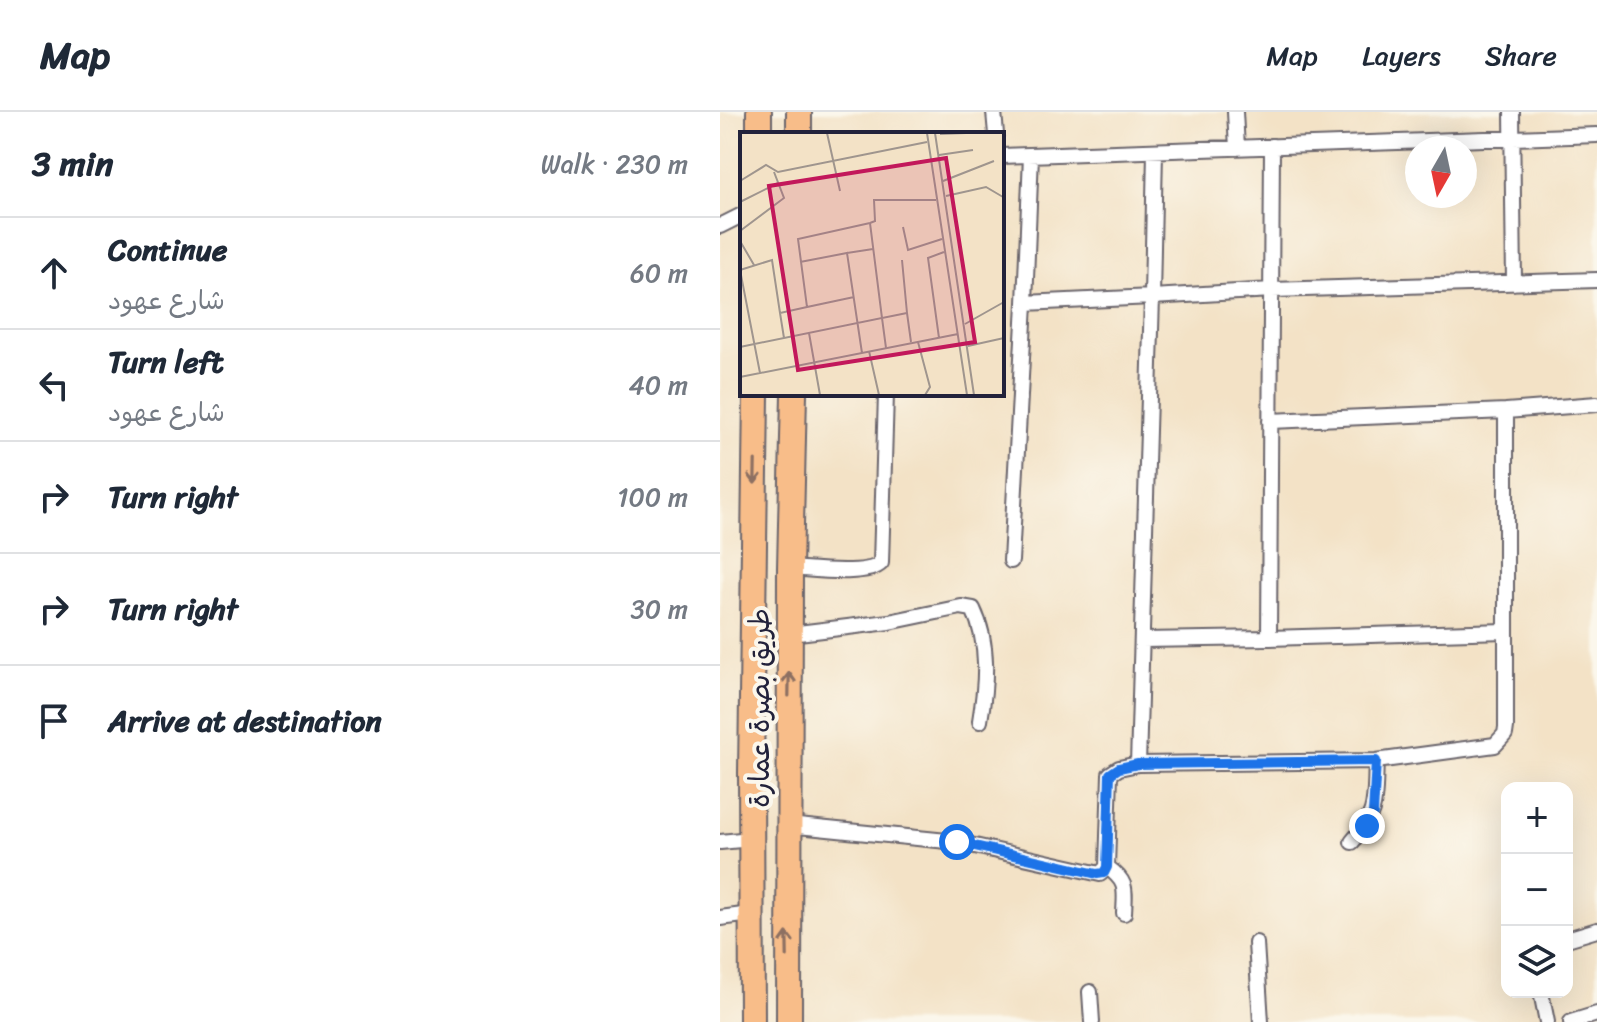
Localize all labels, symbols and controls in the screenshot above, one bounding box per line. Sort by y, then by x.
text: Map [40,22,110,89]
text: Map [1266,31,1318,80]
text: Layers [1362,31,1441,80]
text: Share [1485,31,1557,80]
inset map [740,132,1004,396]
text: 3 min [32,134,113,194]
north arrow [1405,136,1477,208]
text: Walk · 230 m [541,141,688,187]
text: Continue [108,223,227,277]
text: 60 m [630,250,688,296]
icon: ahead [32,251,76,295]
text: شارع عهود [108,277,225,323]
text: Turn left [108,335,224,389]
text: 40 m [629,362,688,408]
icon: left [32,363,76,407]
text: شارع عهود [108,389,225,435]
one-way arrow [747,458,763,485]
text: Turn right [108,470,238,524]
text: 100 m [617,474,688,520]
icon: right [32,475,76,519]
text: Turn right [108,582,238,636]
text: 30 m [631,586,688,632]
icon: right [32,587,76,631]
street label: طريق بصرة عمارة [735,608,784,808]
one-way arrow [781,671,797,698]
text: Arrive at destination [108,694,382,748]
icon: arrive [32,699,76,743]
map controls [1501,782,1573,998]
button: + [1501,782,1573,854]
route end [1349,808,1385,844]
route start [939,824,975,860]
button: − [1501,854,1573,926]
button: layers [1501,926,1573,998]
one-way arrow [779,931,795,958]

